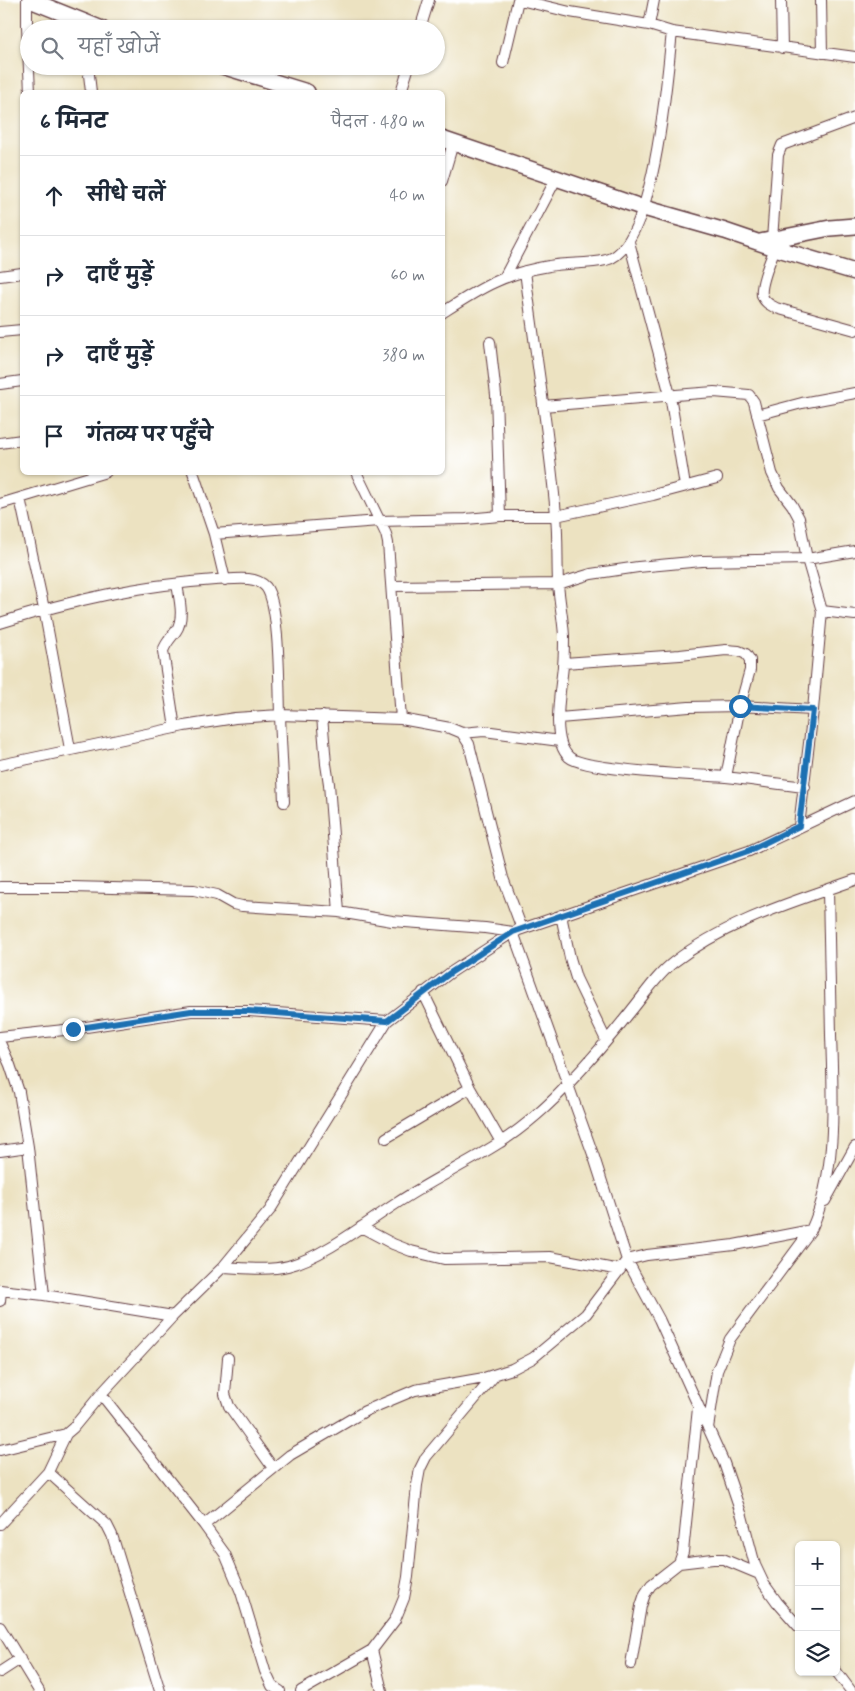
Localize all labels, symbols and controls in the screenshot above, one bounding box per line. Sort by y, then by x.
search box [20,20,445,75]
icon: search [38,34,66,62]
text: यहाँ खोजें [78,35,160,60]
text: 6 मिनट [40,108,107,136]
text: पैदल · 480 m [331,112,425,133]
icon: ahead [40,182,68,210]
text: सीधे चलें [87,183,165,208]
text: 40 m [389,185,425,206]
icon: right [40,262,68,290]
text: दाएँ मुड़ें [87,263,153,288]
text: 60 m [391,265,425,286]
icon: right [40,342,68,370]
text: दाएँ मुड़ें [87,343,153,368]
text: 380 m [382,345,425,366]
icon: arrive [40,422,68,450]
text: गंतव्य पर पहुँचे [87,423,213,448]
route start [729,695,752,718]
route end [62,1018,85,1041]
map controls [795,1541,840,1676]
button: + [795,1541,840,1586]
button: − [795,1586,840,1631]
button: layers [795,1631,840,1676]

